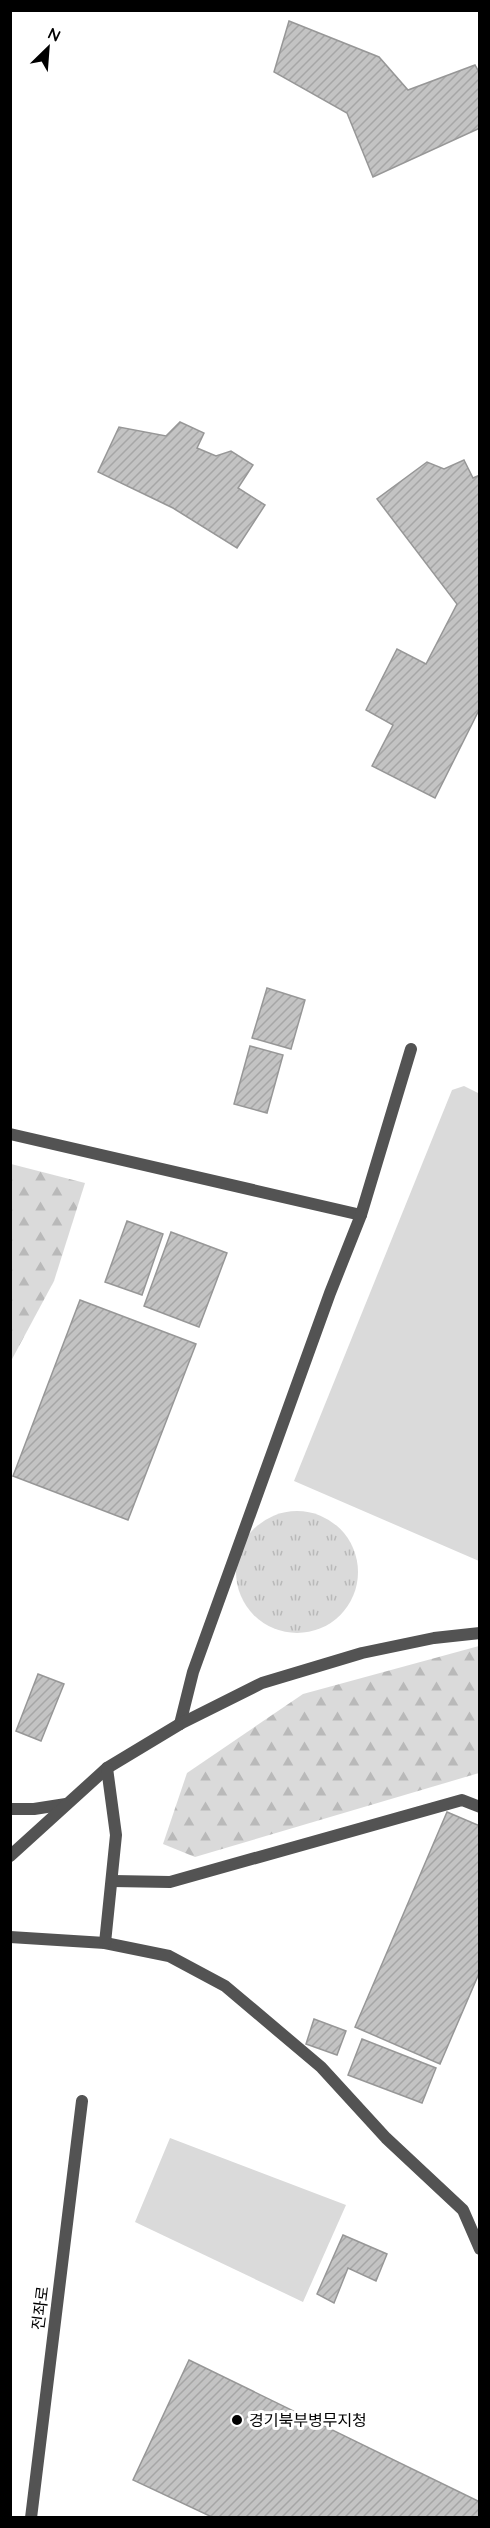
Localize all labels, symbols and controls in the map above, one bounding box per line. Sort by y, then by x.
north arrow [18,18,78,78]
text: N [45,23,64,46]
street label: 전좌로 [27,2285,53,2331]
place label: 경기북부병무지청 [249,2410,367,2430]
marker: 경기북부병무지청 [230,2413,244,2427]

